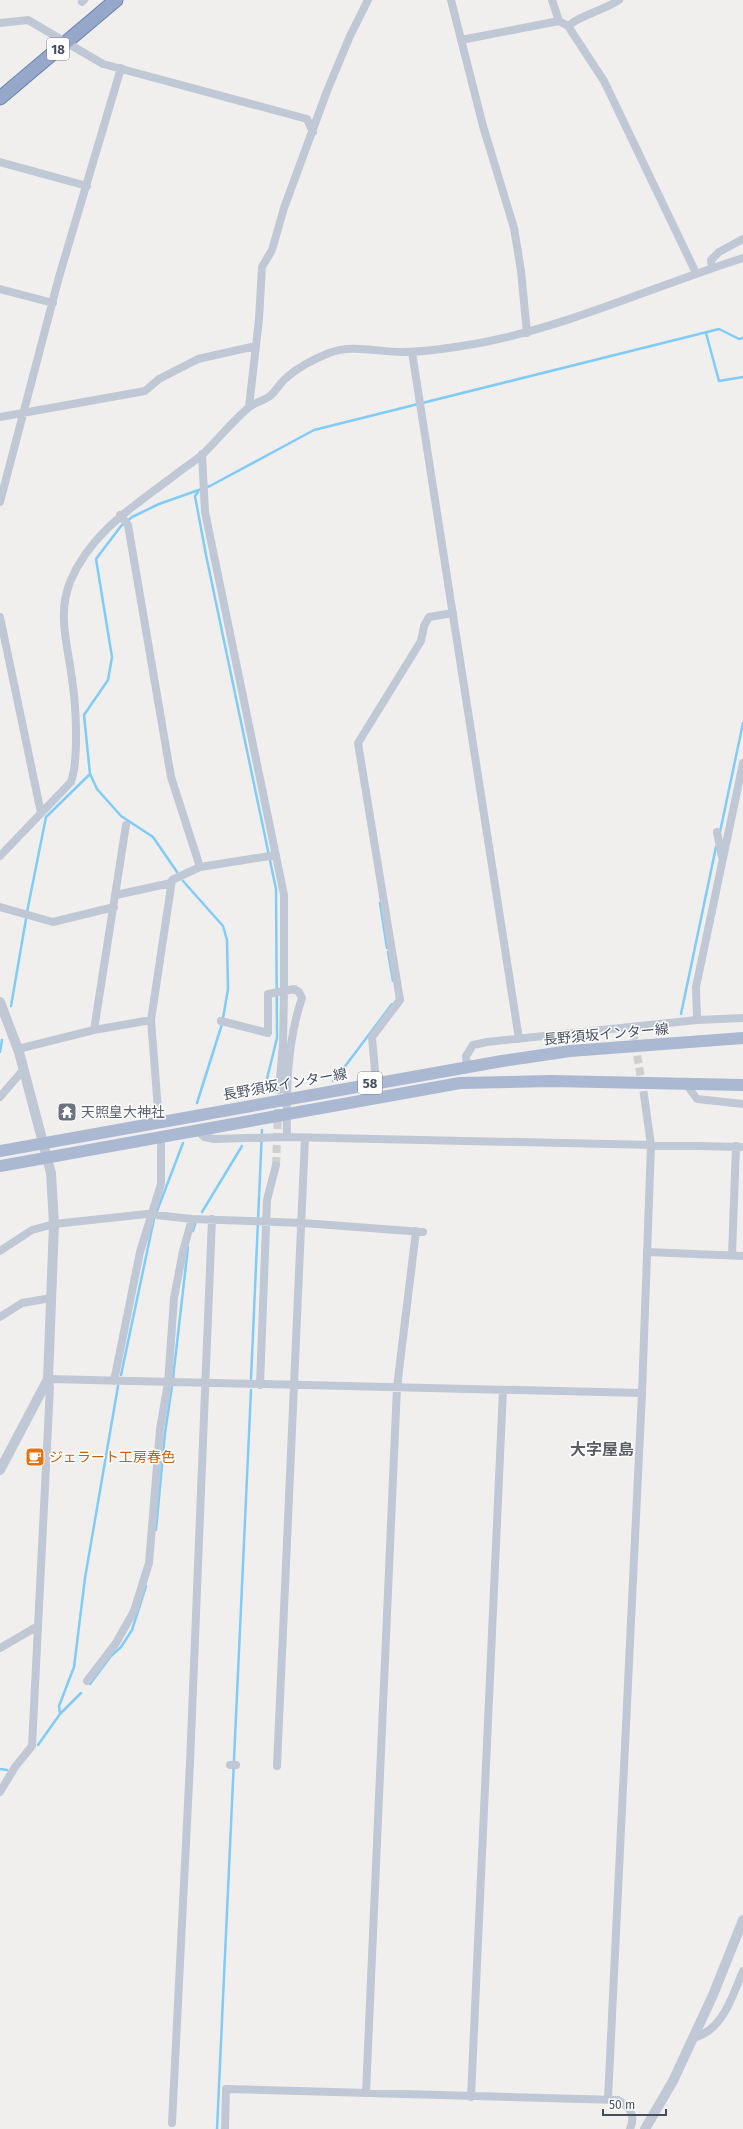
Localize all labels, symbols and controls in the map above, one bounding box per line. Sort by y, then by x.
road number: 18 [47,38,69,60]
street label: 長野須坂インター線 [543,1021,670,1048]
street label: 長野須坂インター線 [222,1065,349,1104]
road number: 58 [358,1072,382,1094]
temple icon: 天照皇大神社 [56,1101,78,1123]
place label: 天照皇大神社 [81,1104,165,1121]
district label: 大字屋島 [570,1440,634,1459]
cafe icon: ジェラート工房春色 [24,1446,46,1468]
place label: ジェラート工房春色 [49,1449,175,1466]
scale bar [603,2091,666,2117]
text: 50 m [609,2098,635,2112]

